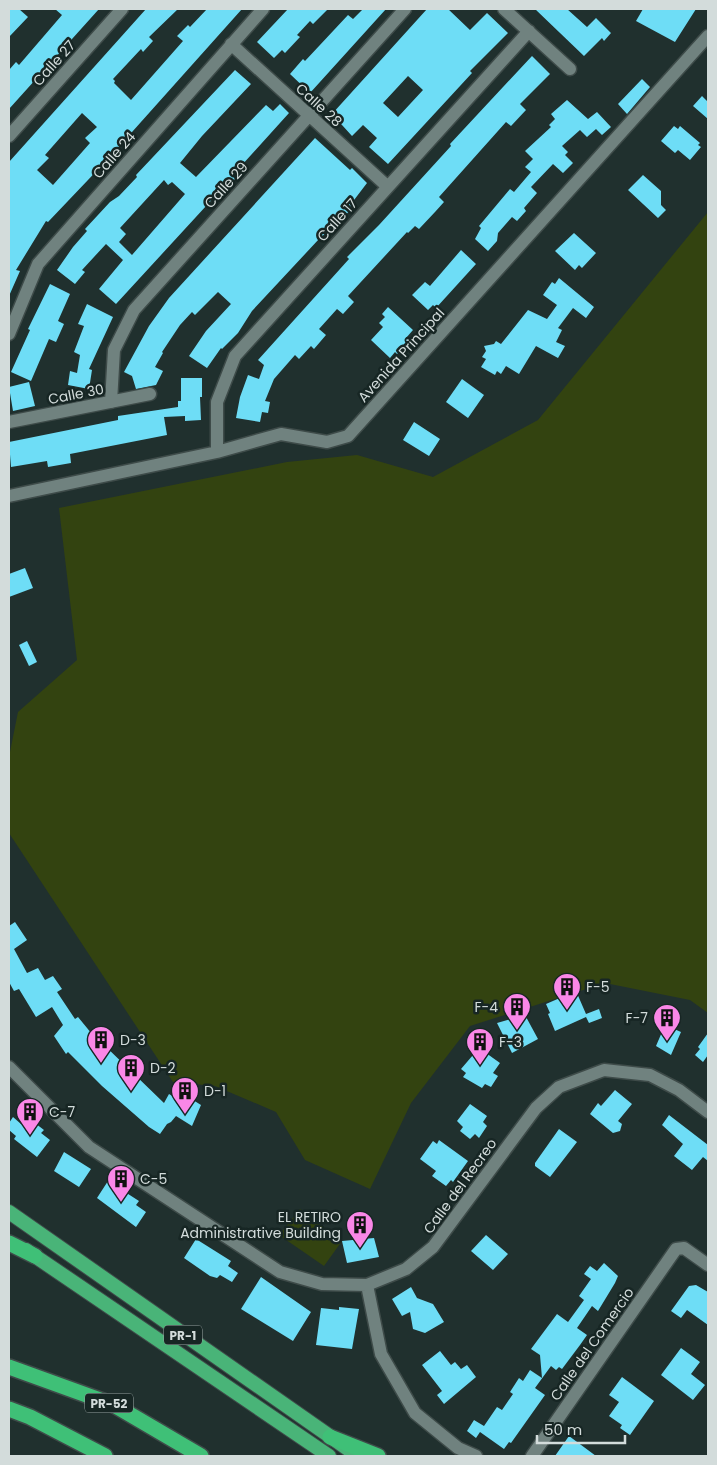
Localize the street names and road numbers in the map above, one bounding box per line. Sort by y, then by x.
street label: Calle 27 [28,36,80,90]
street label: Calle 28 [291,79,347,131]
street label: Calle 24 [88,127,140,183]
street label: Calle 29 [200,157,252,213]
street label: Calle 17 [312,194,362,246]
street label: Avenida Principal [353,303,449,407]
street label: Calle 30 [46,379,106,409]
street label: Calle del Recreo [419,1134,501,1238]
street label: Calle del Comercio [545,1283,639,1405]
road number: PR-1 [164,1326,202,1344]
road number: PR-52 [85,1394,133,1412]

